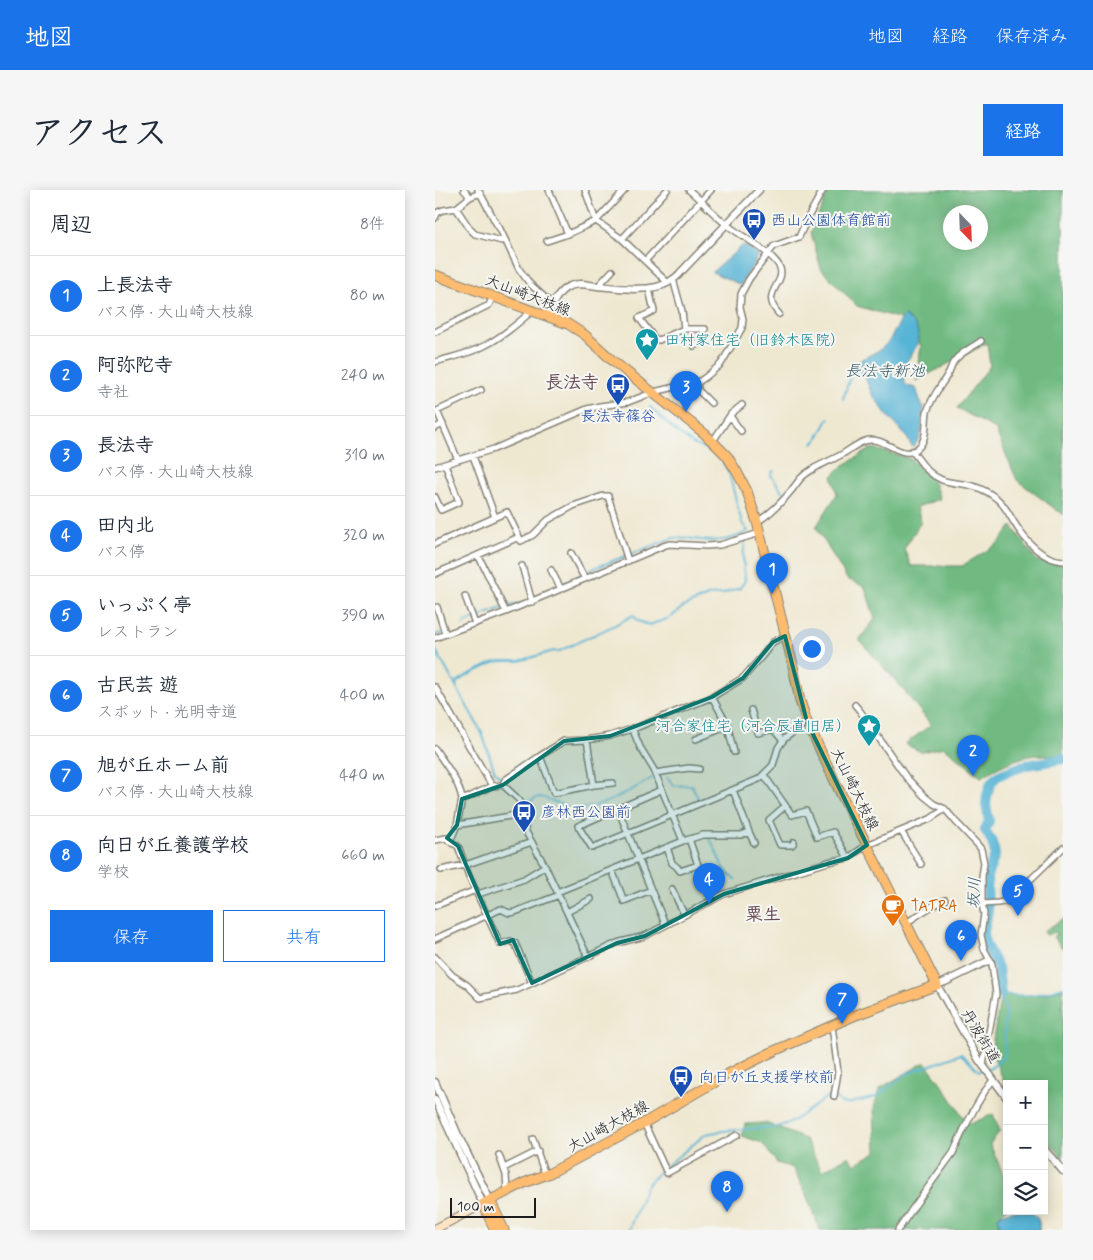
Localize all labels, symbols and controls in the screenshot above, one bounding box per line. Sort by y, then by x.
text: 地図 [25,23,73,54]
text: 地図 [868,25,904,49]
text: 経路 [932,25,968,49]
text: 保存済み [996,25,1068,49]
button: 経路 [983,104,1063,156]
text: アクセス [30,111,168,157]
north arrow [943,205,988,250]
bus stop icon: 西山公園体育館前 [741,207,767,241]
text: 周辺 [50,211,92,239]
place label: 西山公園体育館前 [771,211,891,231]
text: 8件 [360,214,385,235]
street label: 大山崎大枝線 [482,270,573,321]
text: 上長法寺 [97,273,173,298]
text: 1 [62,285,70,306]
text: 80 m [350,285,385,306]
text: バス停 · 大山崎大枝線 [97,302,253,323]
place icon: 田村家住宅（旧鈴木医院） [634,327,660,361]
place label: 田村家住宅（旧鈴木医院） [665,331,845,351]
text: 阿弥陀寺 [97,353,173,378]
water label: 長法寺新池 [845,361,926,382]
text: 2 [62,365,70,386]
text: 240 m [341,365,385,386]
district label: 長法寺 [545,371,599,395]
pin: 3 [670,371,702,412]
bus stop icon: 長法寺篠谷 [605,372,631,406]
text: 寺社 [97,382,129,403]
place label: 長法寺篠谷 [580,407,656,427]
text: 長法寺 [97,433,154,458]
text: 3 [62,445,70,466]
text: 310 m [344,445,385,466]
text: バス停 · 大山崎大枝線 [97,462,253,483]
text: 田内北 [97,513,154,538]
text: 4 [61,525,71,546]
text: 320 m [343,525,385,546]
text: バス停 [97,542,145,563]
pin: 1 [756,553,788,594]
text: いっぷく亭 [97,593,192,618]
text: 5 [61,605,71,626]
text: 390 m [342,605,385,626]
text: レストラン [97,622,178,643]
your location [799,636,825,662]
text: 古民芸 遊 [97,673,178,698]
text: 6 [62,685,70,706]
text: 400 m [340,685,385,706]
text: スポット · 光明寺道 [97,702,237,723]
place icon: 河合家住宅（河合辰直旧居） [856,713,882,747]
place label: 河合家住宅（河合辰直旧居） [656,717,851,737]
pin: 2 [957,735,989,776]
street label: 大山崎大枝線 [825,745,883,834]
text: 旭が丘ホーム前 [97,753,229,778]
text: 7 [61,765,71,786]
text: 440 m [339,765,385,786]
text: バス停 · 大山崎大枝線 [97,782,253,803]
bus stop icon: 彦林西公園前 [511,799,537,833]
place label: 彦林西公園前 [541,803,631,823]
text: 向日が丘養護学校 [97,833,249,858]
text: 8 [61,845,71,866]
text: 660 m [341,845,385,866]
text: 学校 [97,862,129,883]
pin: 4 [693,863,725,904]
pin: 5 [1002,875,1034,916]
water label: 坂川 [963,877,986,910]
cafe icon: TATRA [880,893,906,927]
place label: TATRA [911,897,957,917]
district label: 粟生 [745,903,781,927]
button: 保存 [50,910,213,962]
button: 共有 [223,910,385,962]
pin: 6 [945,920,977,961]
pin: 7 [826,983,858,1024]
street label: 丹波街道 [956,1006,1004,1067]
bus stop icon: 向日が丘支援学校前 [668,1064,694,1098]
place label: 向日が丘支援学校前 [699,1068,834,1088]
map controls [1003,1080,1048,1215]
button: + [1003,1080,1048,1125]
street label: 大山崎大枝線 [564,1096,653,1157]
button: − [1003,1125,1048,1170]
button: layers [1003,1170,1048,1215]
pin: 8 [711,1171,743,1212]
scale bar [450,1195,536,1218]
text: 100 m [457,1198,495,1216]

